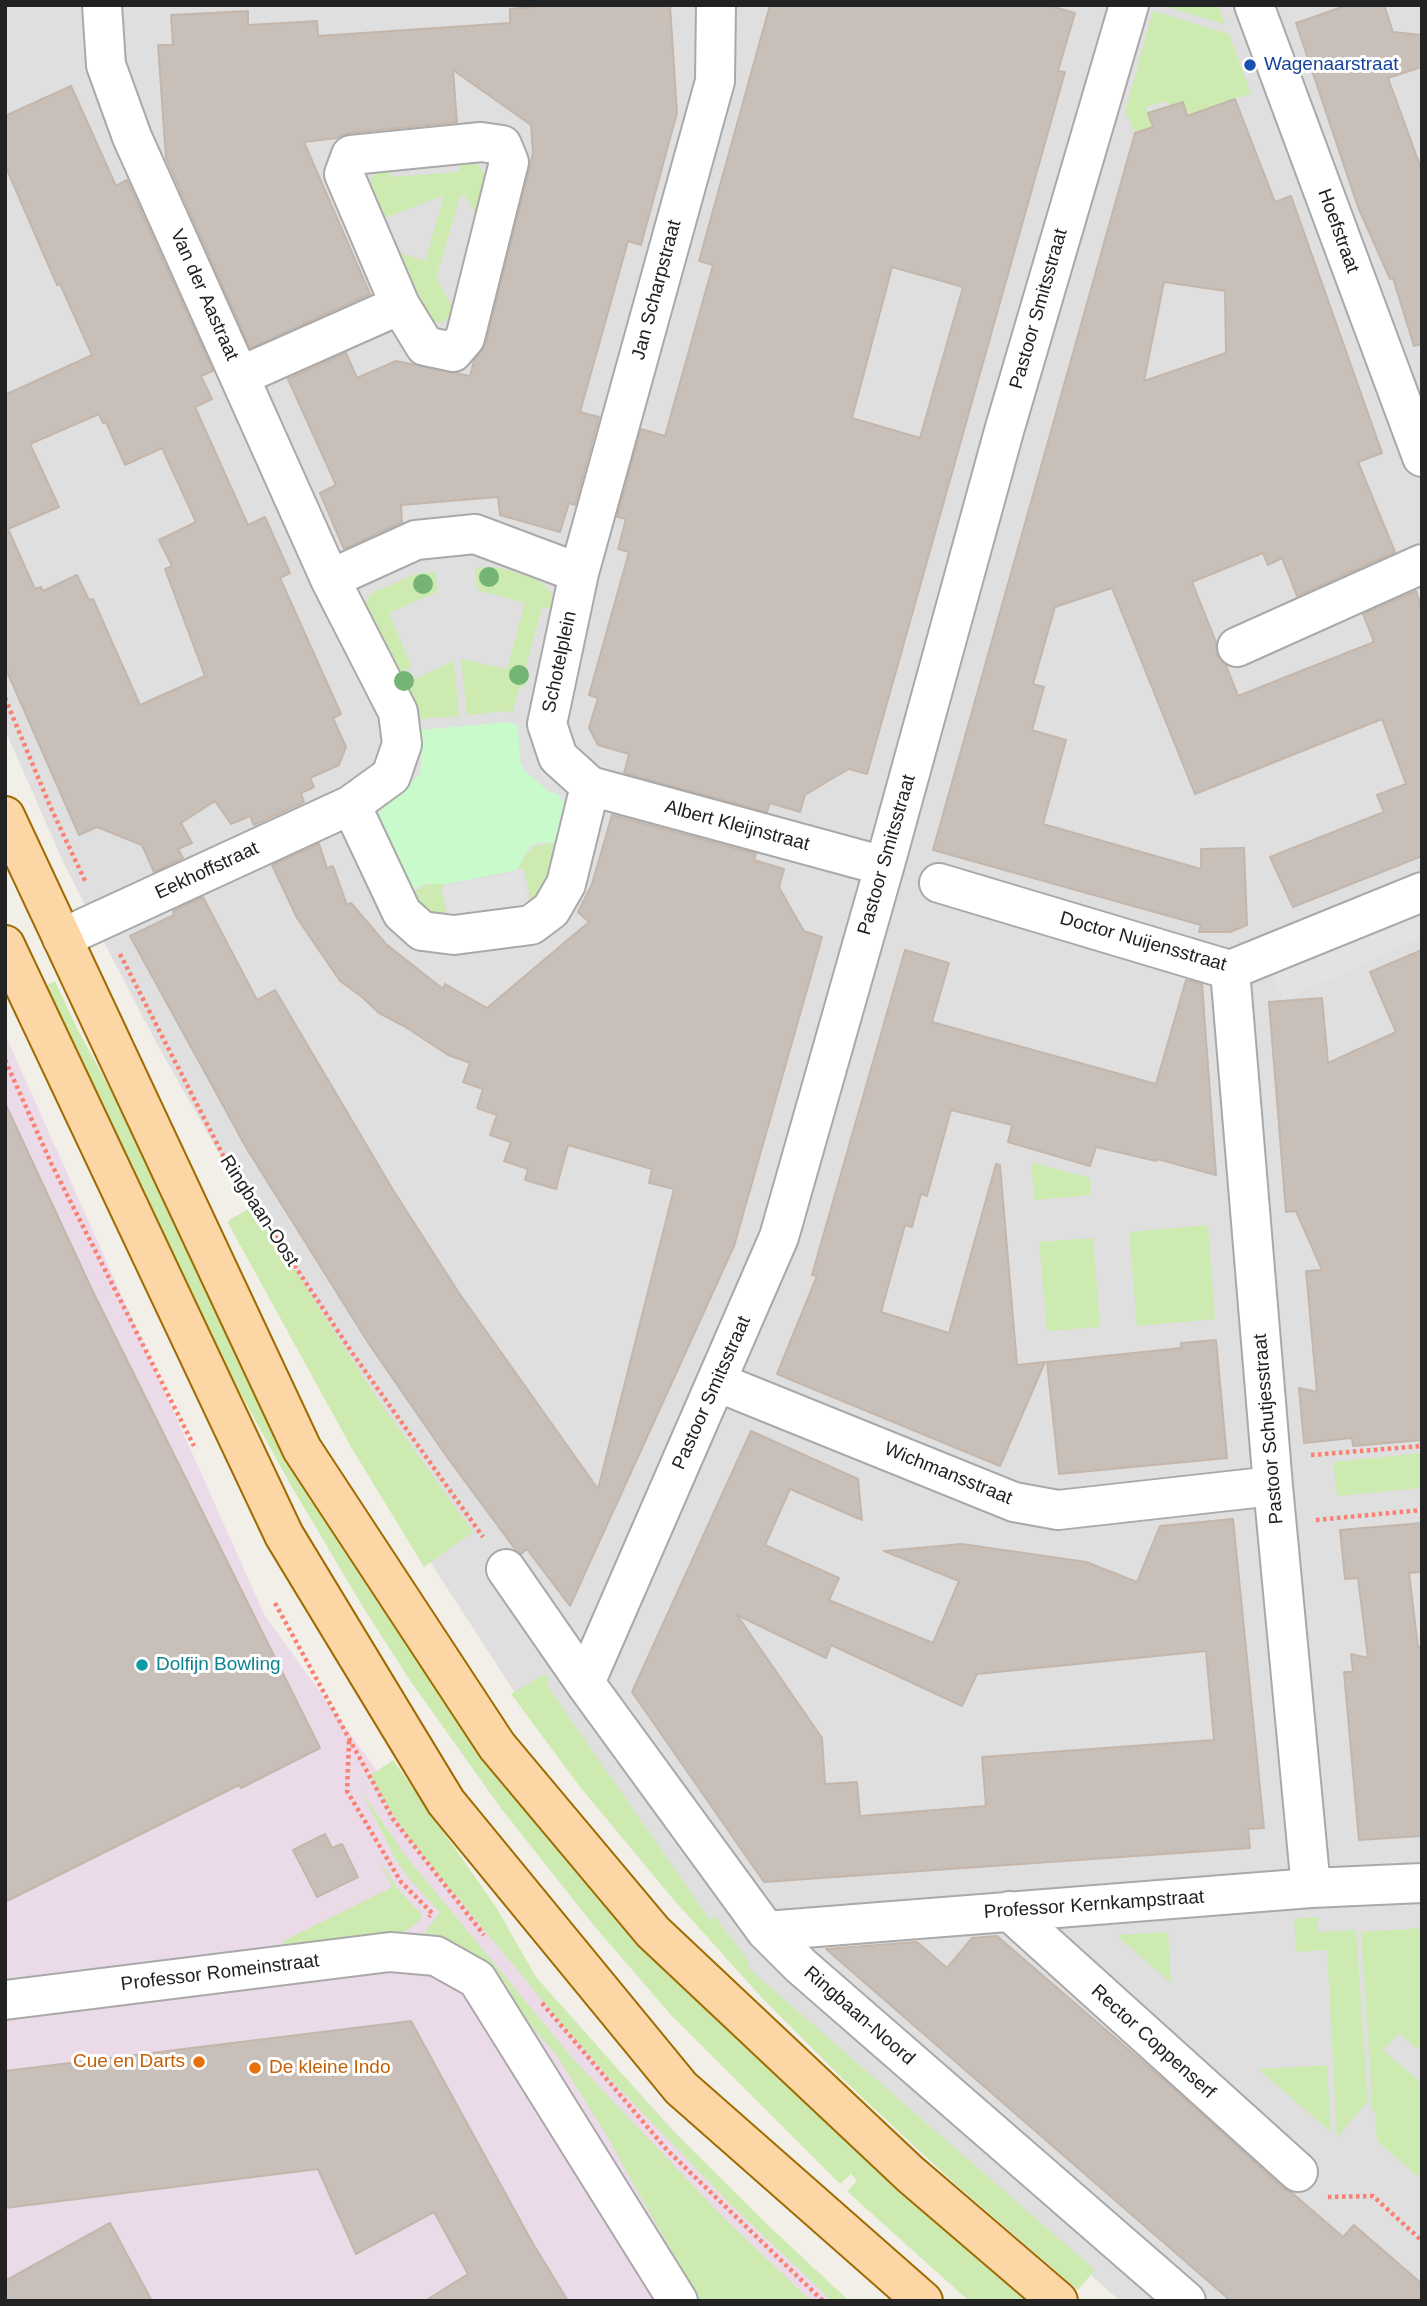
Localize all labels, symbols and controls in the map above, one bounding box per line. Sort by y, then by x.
place label: Wagenaarstraat [1264,54,1398,76]
marker: Wagenaarstraat [1242,57,1258,73]
street label: Hoefstraat [1312,186,1364,276]
street label: Jan Scharpstraat [627,218,687,362]
street label: Van der Aastraat [165,226,243,364]
street label: Pastoor Smitsstraat [1005,226,1073,392]
street label: Schotelplein [538,609,582,715]
street label: Pastoor Smitsstraat [853,772,921,938]
street label: Albert Kleijnstraat [662,796,812,856]
street label: Eekhoffstraat [152,837,262,905]
street label: Doctor Nuijensstraat [1057,907,1229,977]
street label: Ringbaan-Oost [215,1151,303,1271]
street label: Pastoor Smitsstraat [668,1313,756,1473]
street label: Pastoor Schutjesstraat [1249,1333,1289,1525]
street label: Wichmansstraat [881,1438,1015,1510]
place label: Dolfijn Bowling [156,1654,281,1676]
marker: Dolfijn Bowling [134,1657,150,1673]
street label: Professor Kernkampstraat [983,1886,1205,1924]
street label: Professor Romeinstraat [120,1950,320,1996]
street label: Ringbaan-Noord [799,1962,919,2070]
street label: Rector Coppenserf [1086,1980,1220,2104]
place label: Cue en Darts [73,2051,185,2073]
marker: Cue en Darts [191,2054,207,2070]
place label: De kleine Indo [269,2057,390,2079]
marker: De kleine Indo [247,2060,263,2076]

